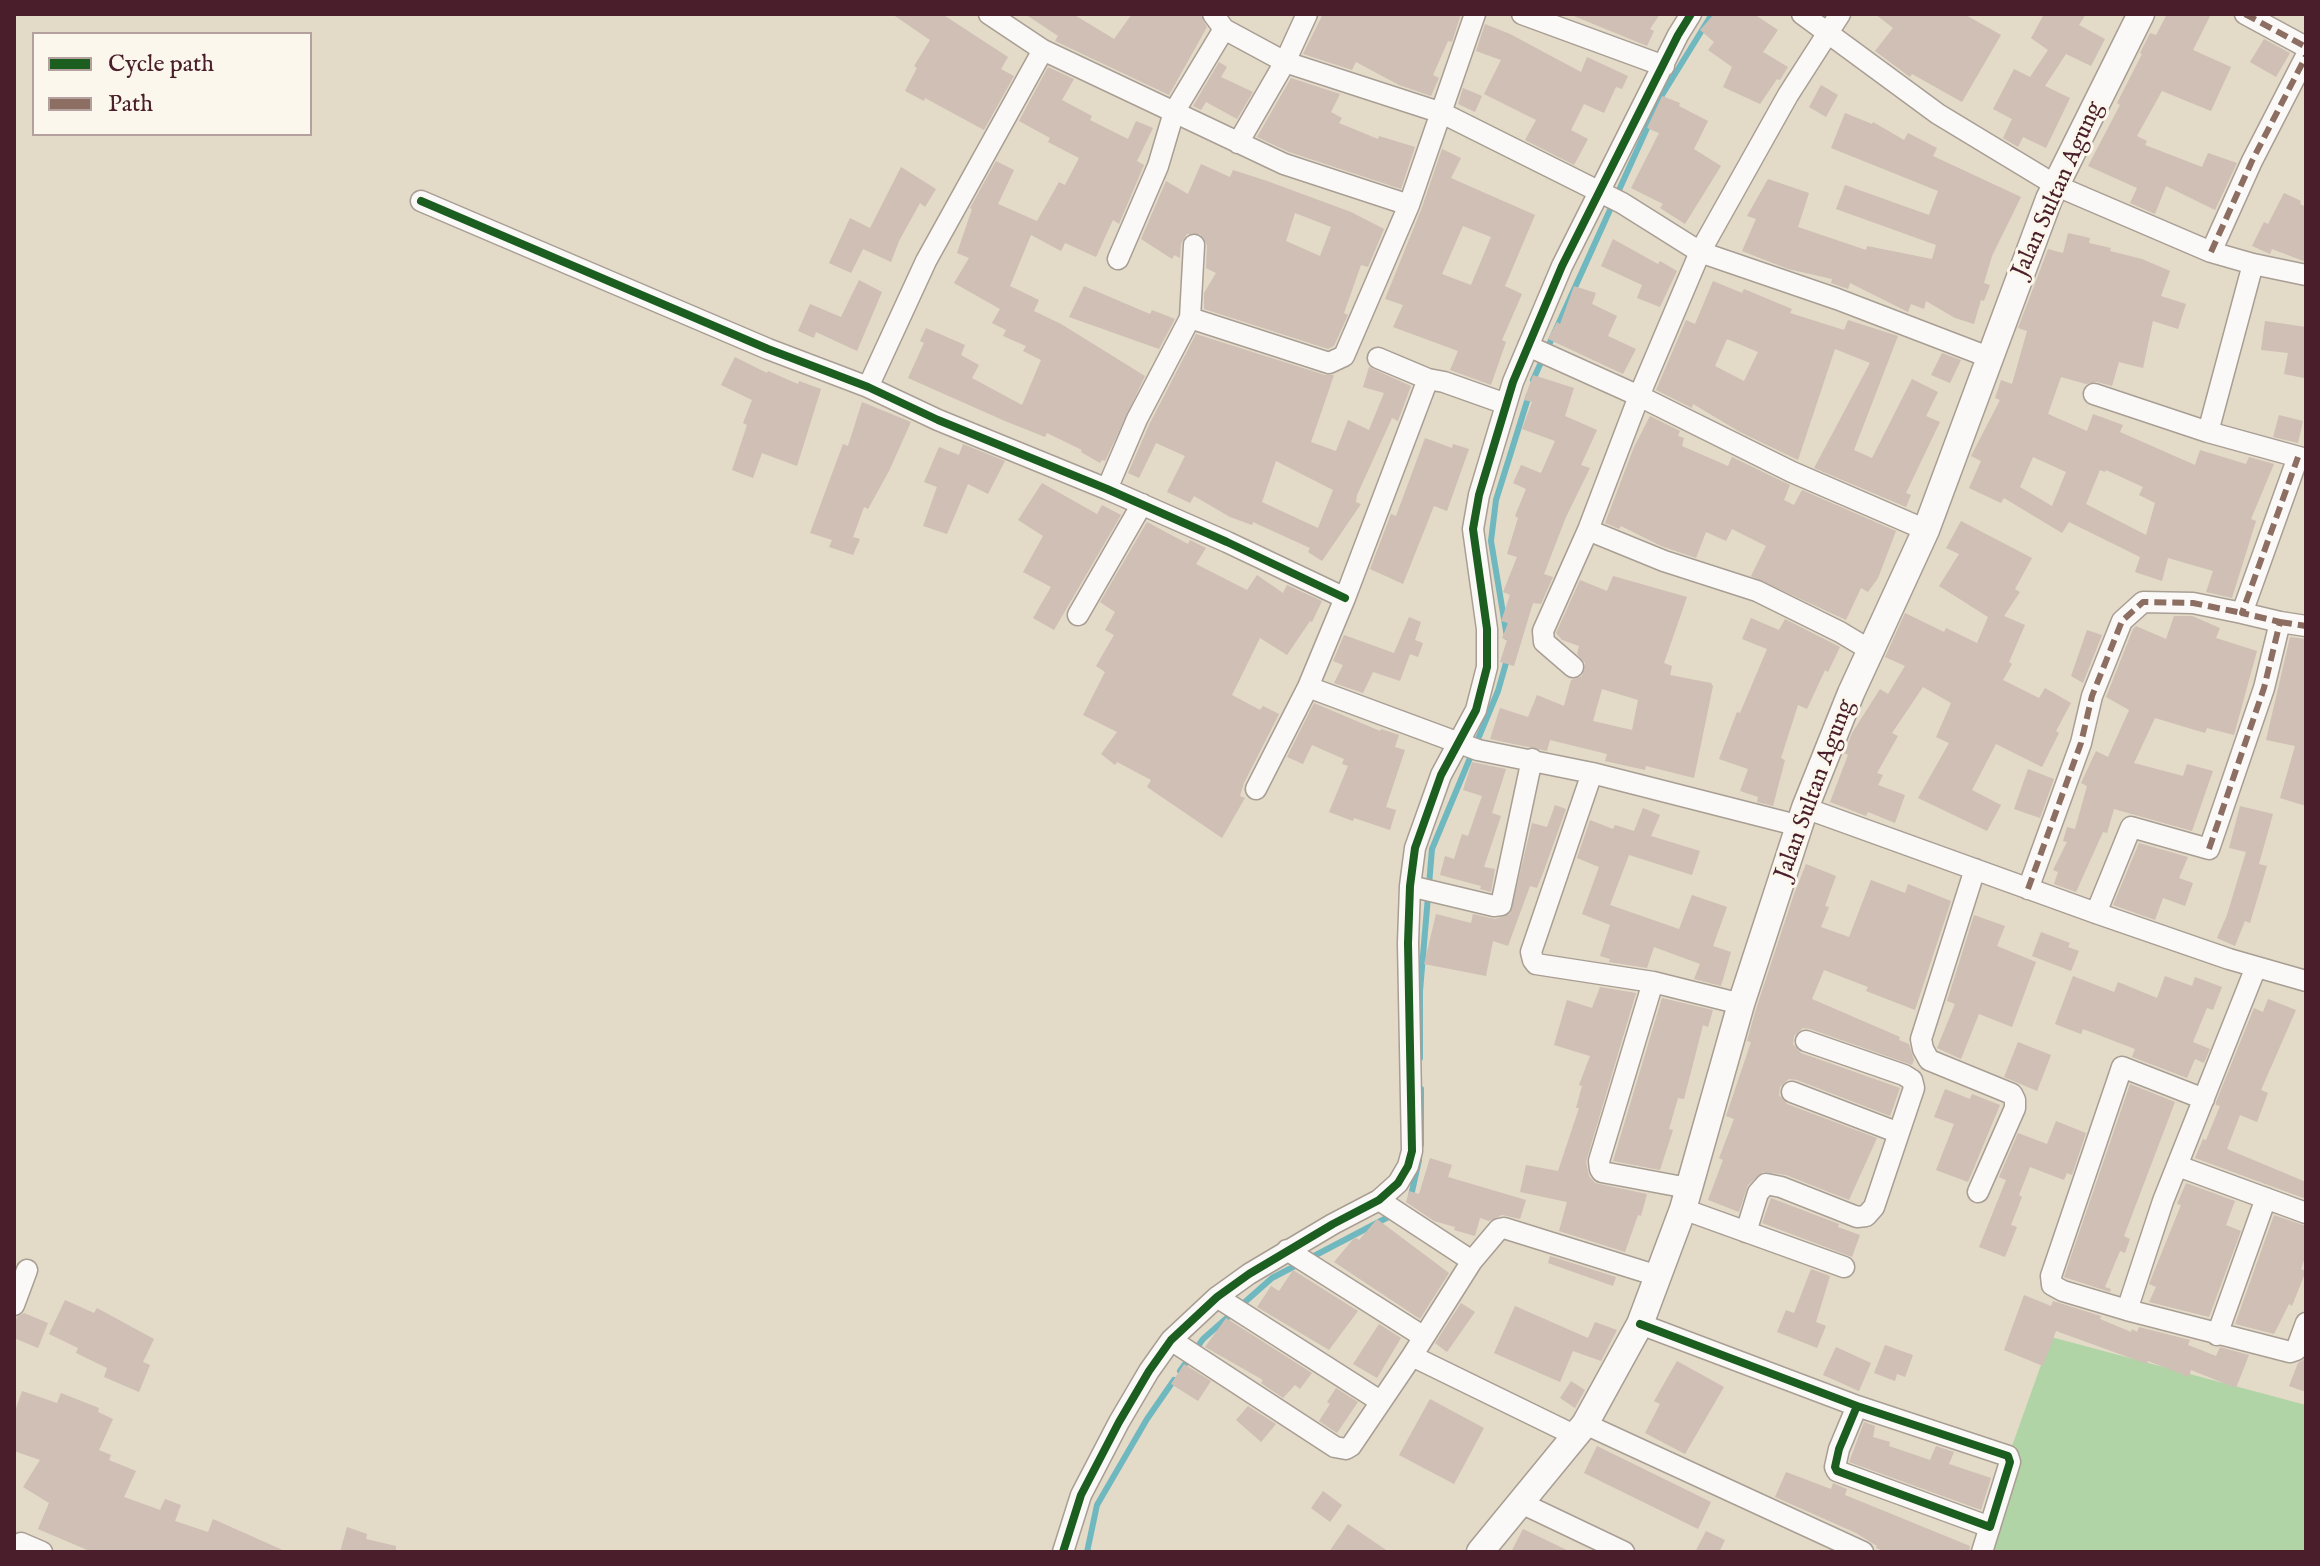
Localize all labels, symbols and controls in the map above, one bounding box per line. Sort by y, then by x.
legend [32,32,312,136]
text: Cycle path [108,49,214,80]
text: Path [108,89,153,120]
street label: Jalan Sultan Agung [2007,97,2111,283]
street label: Jalan Sultan Agung [1770,696,1862,884]

